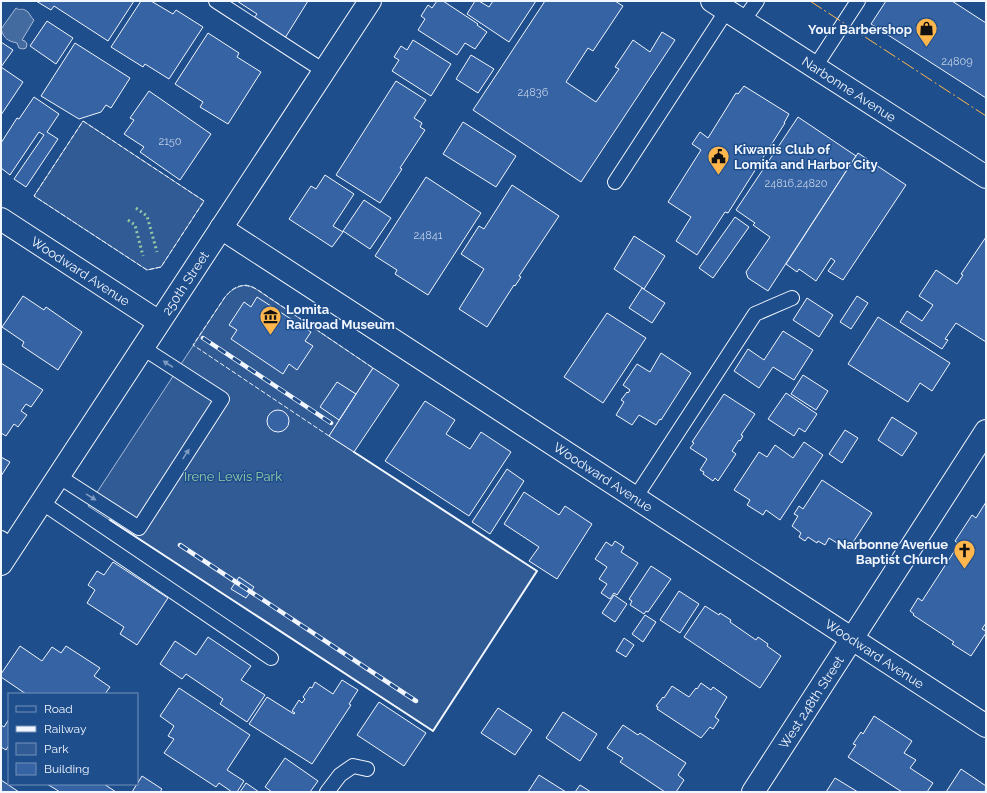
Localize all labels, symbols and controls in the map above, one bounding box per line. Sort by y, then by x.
shop icon: Your Barbershop [914,16,940,49]
place label: Your Barbershop [808,22,912,37]
street label: Narbonne Avenue [799,54,899,125]
house number: 24809 [941,55,973,68]
house number: 24836 [518,86,549,99]
house number: 2150 [158,135,182,148]
place label: Kiwanis Club of Lomita and Harbor City [734,142,878,172]
public building icon: Kiwanis Club of Lomita and Harbor City [705,143,731,176]
house number: 24816,24820 [765,177,828,190]
house number: 24841 [414,229,443,242]
street label: Woodward Avenue [28,234,133,309]
street label: 250th Street [159,248,212,318]
place label: Lomita Railroad Museum [286,302,395,332]
museum icon: Lomita Railroad Museum [258,303,284,336]
one-way arrow [163,360,174,368]
street label: Woodward Avenue [551,440,655,515]
one-way arrow [182,449,190,459]
park label: Irene Lewis Park [184,469,282,484]
one-way arrow [86,493,96,501]
place label: Narbonne Avenue Baptist Church [837,537,948,567]
church icon: Narbonne Avenue Baptist Church [951,538,977,571]
street label: Woodward Avenue [822,616,927,692]
street label: West 248th Street [776,653,847,752]
legend [8,693,138,785]
text: Road [44,702,73,716]
text: Railway [44,722,87,736]
text: Park [44,742,69,756]
text: Building [44,762,90,776]

